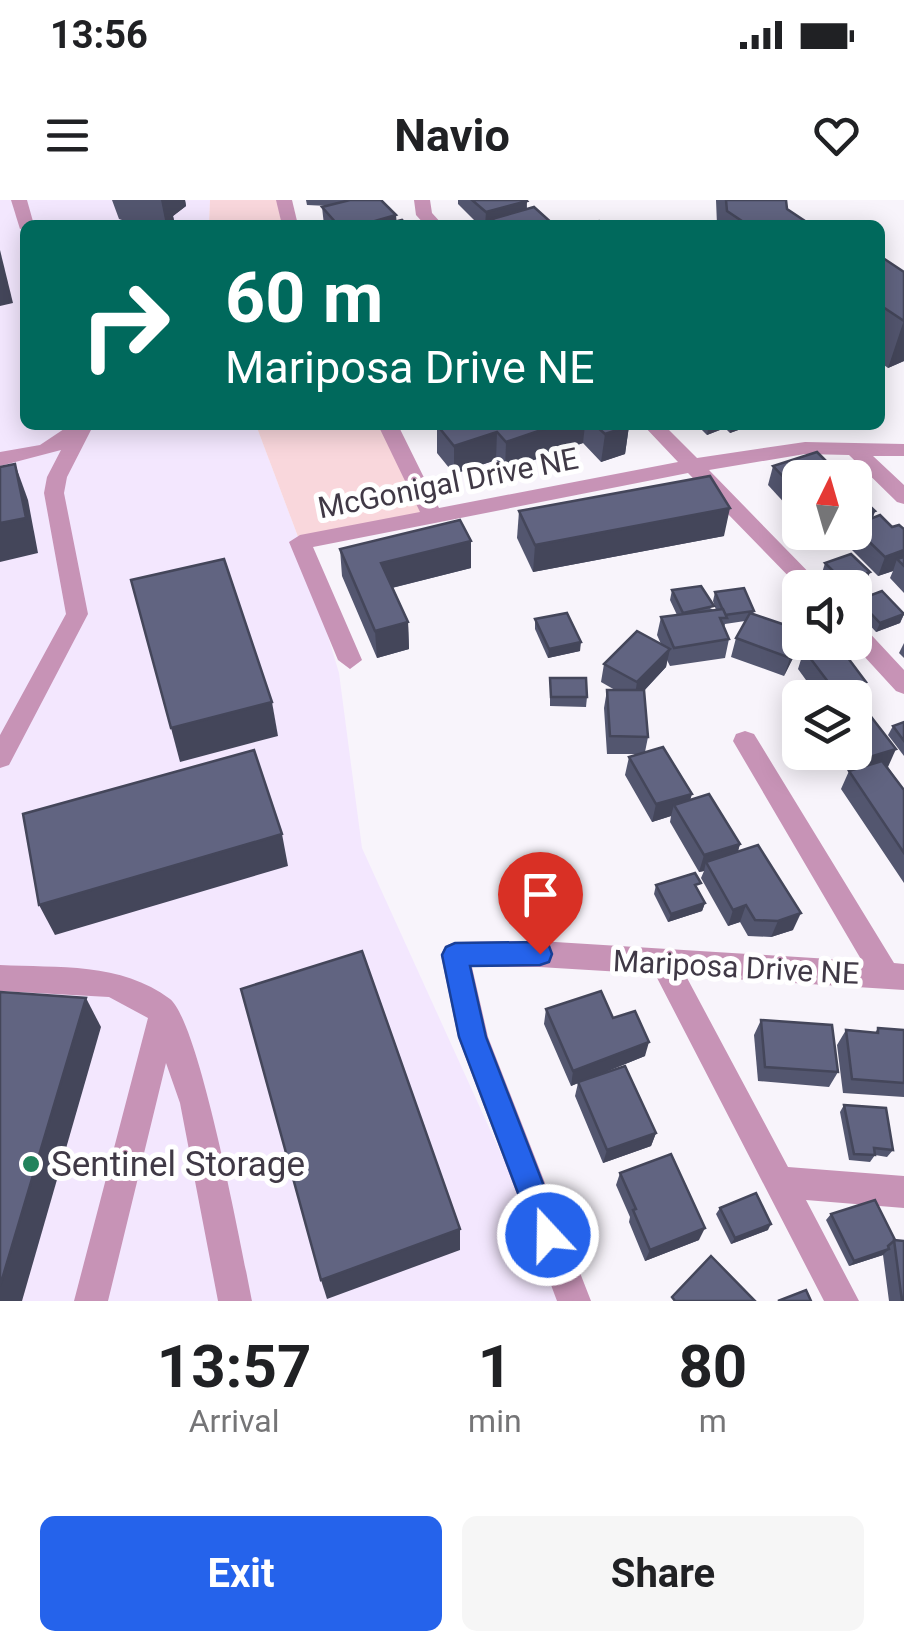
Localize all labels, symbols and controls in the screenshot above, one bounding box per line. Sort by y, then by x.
text: 13:56 [50,13,148,57]
icon: menu [40,108,95,163]
icon: heart [809,108,864,163]
text: Navio [394,109,510,162]
text: 60 m [225,257,383,339]
icon: right [60,260,190,390]
text: Mariposa Drive NE [225,341,595,394]
street label: McGonigal Drive NE [315,441,581,525]
north arrow [782,460,872,550]
map controls [782,460,872,770]
button: sound [782,570,872,660]
button: layers [782,680,872,770]
pin [498,852,583,955]
icon: arrive [513,867,568,922]
street label: Mariposa Drive NE [612,943,860,991]
place label: Sentinel Storage [51,1144,305,1185]
marker: Sentinel Storage [20,1153,42,1175]
position arrow [496,1183,600,1287]
text: 13:57 [157,1331,311,1402]
text: 1 [478,1331,512,1402]
text: 80 [678,1331,747,1402]
text: Arrival [189,1402,279,1440]
text: min [468,1402,522,1440]
text: m [699,1402,727,1440]
button: Exit [40,1516,442,1631]
button: Share [462,1516,864,1631]

